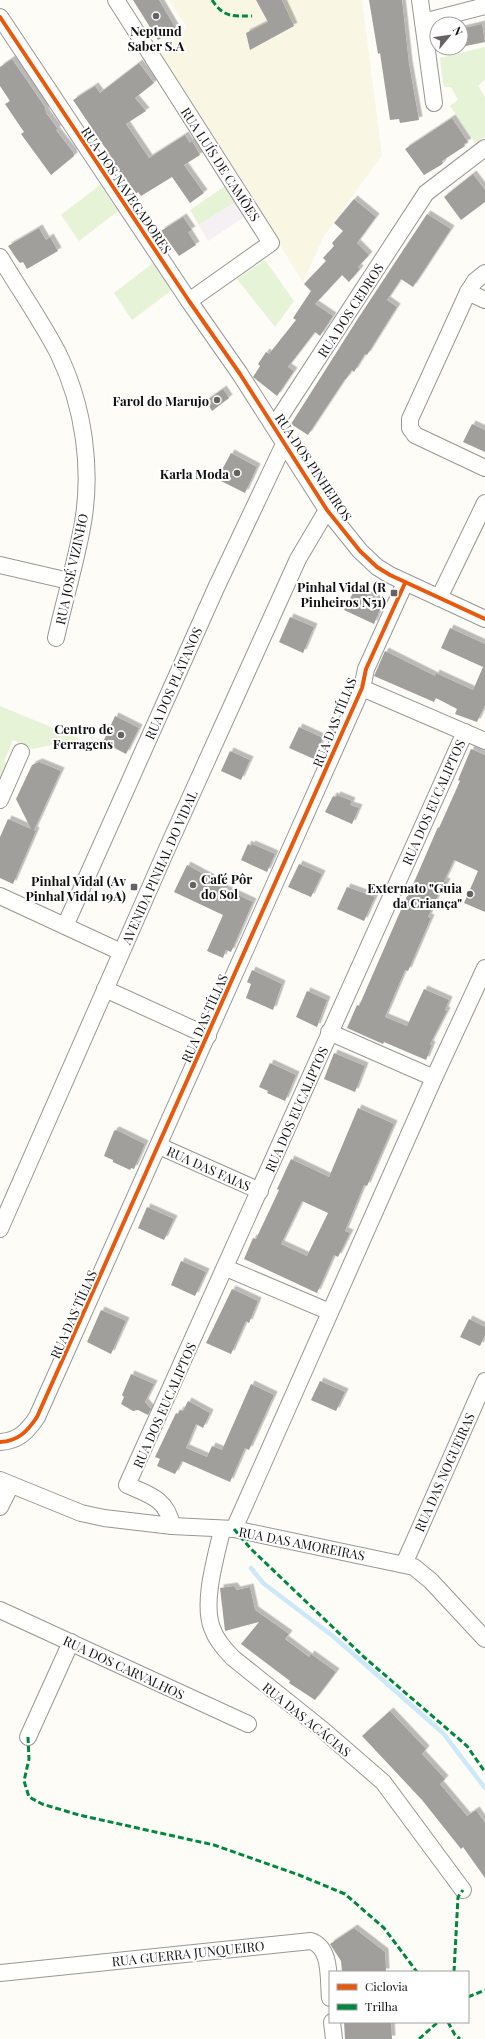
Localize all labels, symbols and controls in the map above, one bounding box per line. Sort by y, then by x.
marker: Neptund Saber S.A [151,11,161,21]
north arrow [429,16,469,56]
place label: Neptund Saber S.A [127,22,185,54]
text: N [450,24,467,38]
street label: RUA LUÍS DE CAMÕES [178,104,264,224]
street label: RUA DOS NAVEGADORES [78,123,176,257]
street label: RUA DOS CEDROS [313,260,387,360]
place label: Farol do Marujo [113,392,209,409]
marker: Farol do Marujo [212,395,222,405]
street label: RUA DOS PINHEIROS [272,410,356,524]
place label: Karla Moda [160,465,229,482]
marker: Karla Moda [232,468,242,478]
street label: RUA JOSÉ VIZINHO [51,512,91,626]
place label: Pinhal Vidal (R Pinheiros N51) [297,578,387,610]
marker: Pinhal Vidal (R Pinheiros N51) [389,588,399,598]
street label: RUA DOS PLÁTANOS [141,624,205,742]
street label: RUA DAS TÍLIAS [308,675,360,769]
place label: Centro de Ferragens [53,720,113,752]
marker: Centro de Ferragens [116,730,126,740]
street label: RUA DOS EUCALIPTOS [398,737,468,867]
street label: AVENIDA PINHAL DO VIDAL [117,787,201,948]
place label: Café Pôr do Sol [201,870,252,902]
place label: Pinhal Vidal (Av Pinhal Vidal 19A) [25,872,126,904]
place label: Externato "Guia da Criança" [367,879,462,911]
marker: Café Pôr do Sol [188,880,198,890]
marker: Pinhal Vidal (Av Pinhal Vidal 19A) [129,882,139,892]
marker: Externato "Guia da Criança" [465,889,475,899]
street label: RUA DAS TÍLIAS [177,971,231,1065]
street label: RUA DOS EUCALIPTOS [261,1044,331,1174]
street label: RUA DAS FAIAS [164,1142,254,1194]
street label: RUA DAS TÍLIAS [46,1267,100,1361]
street label: RUA DOS EUCALIPTOS [129,1340,199,1470]
street label: RUA DAS NOGUEIRAS [410,1410,478,1534]
street label: RUA DAS AMOREIRAS [237,1522,367,1564]
street label: RUA DOS CARVALHOS [61,1631,187,1703]
street label: RUA DAS ACÁCIAS [259,1678,355,1760]
street label: RUA GUERRA JUNQUEIRO [111,1937,265,1969]
legend [329,1971,469,2023]
text: Ciclovia [365,1978,408,1994]
text: Trilha [365,1998,398,2014]

